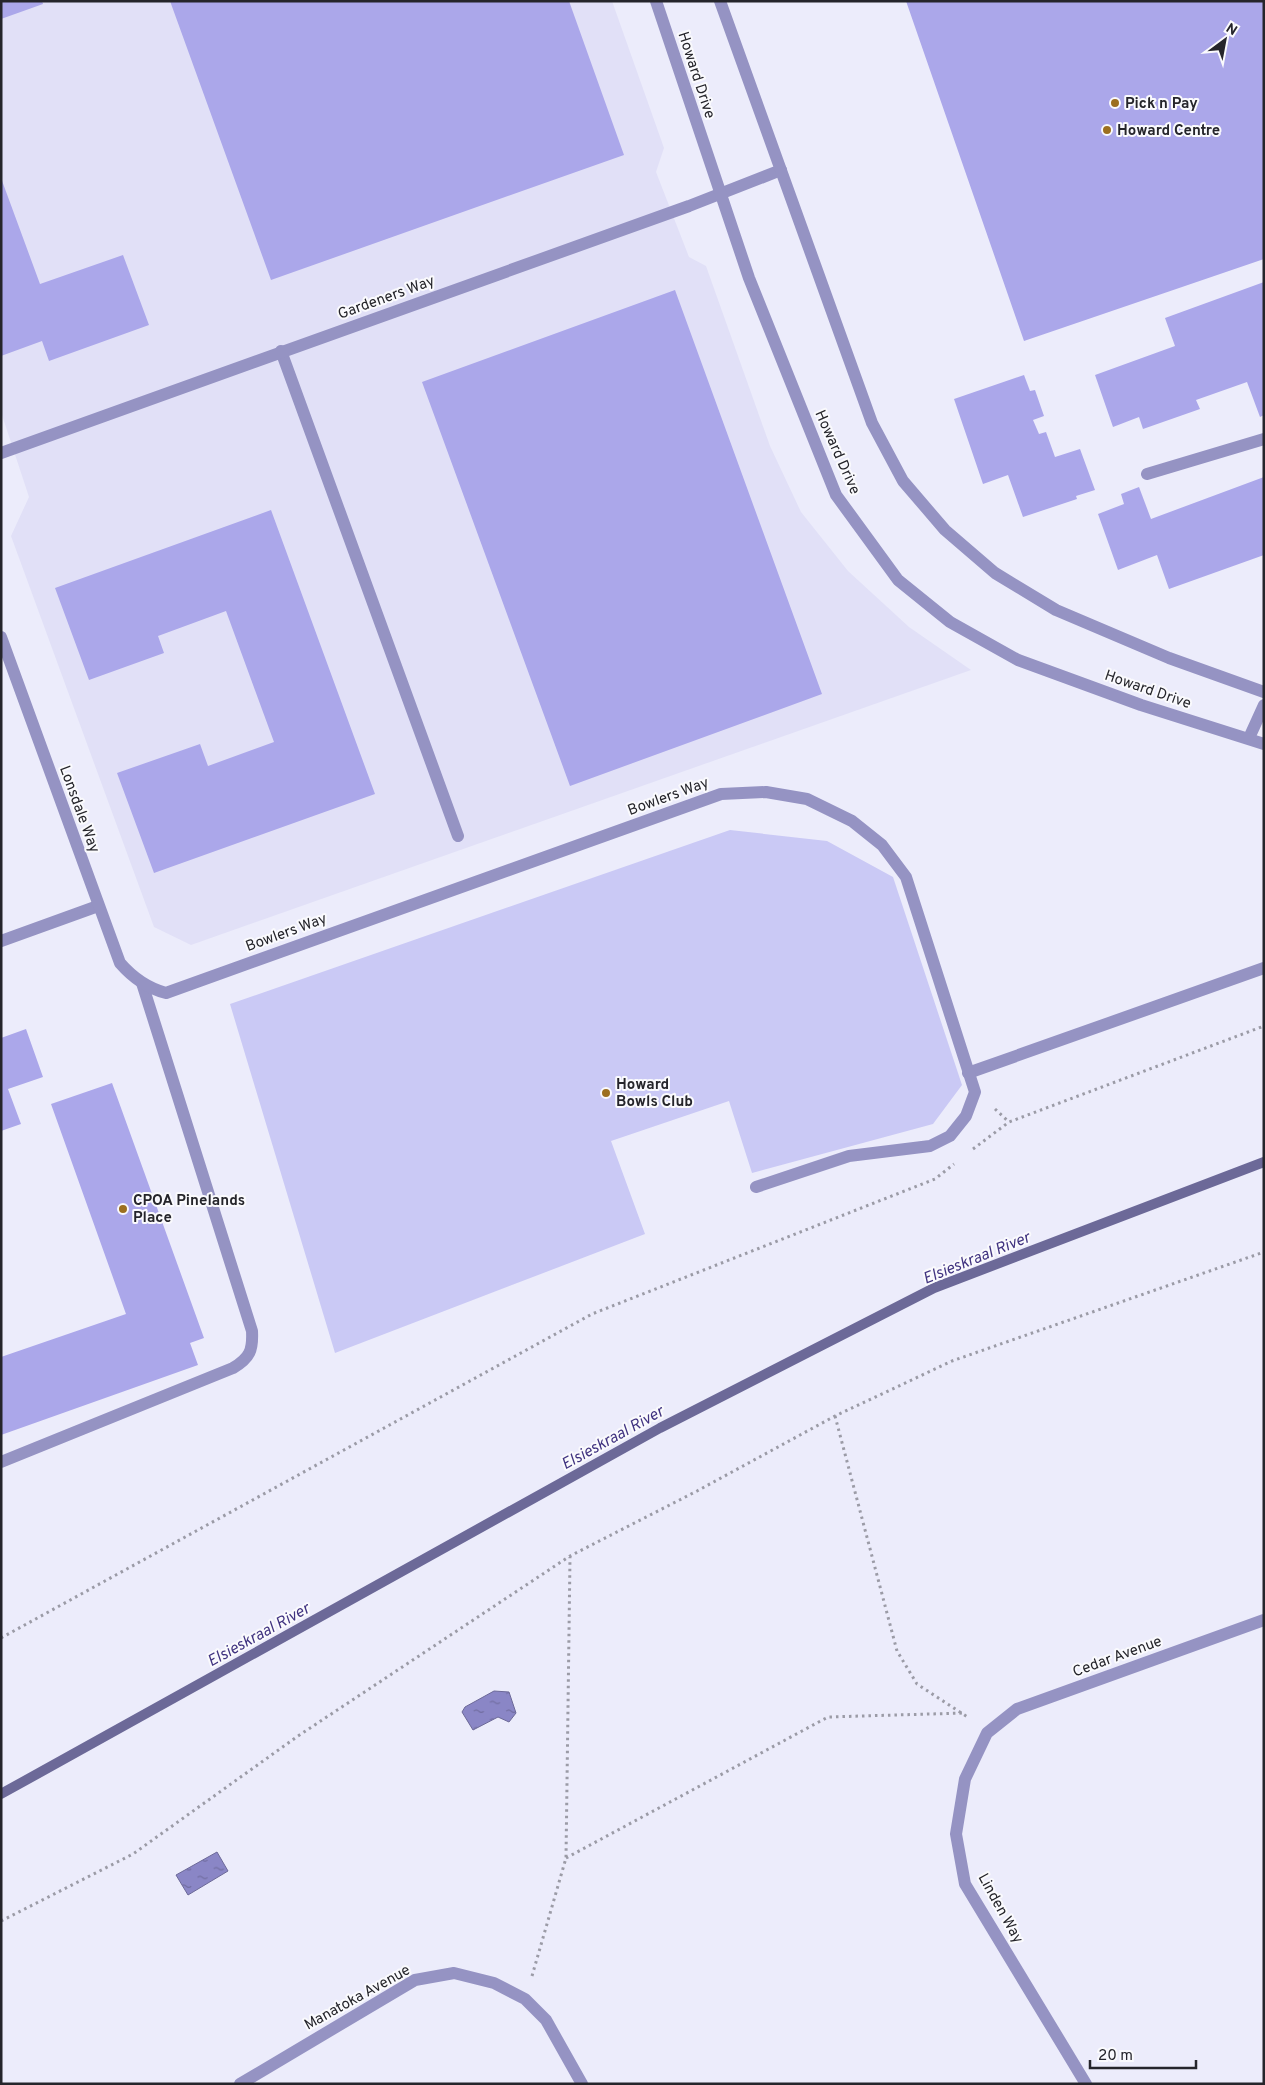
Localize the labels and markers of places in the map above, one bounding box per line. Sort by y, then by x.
place label: Pick n Pay [1125,95,1198,114]
marker: Pick n Pay [1109,97,1121,109]
place label: Howard Centre [1117,122,1220,141]
marker: Howard Centre [1101,124,1113,136]
place label: Howard Bowls Club [616,1076,693,1112]
marker: Howard Bowls Club [600,1087,612,1099]
place label: CPOA Pinelands Place [133,1192,245,1228]
marker: CPOA Pinelands Place [117,1203,129,1215]

